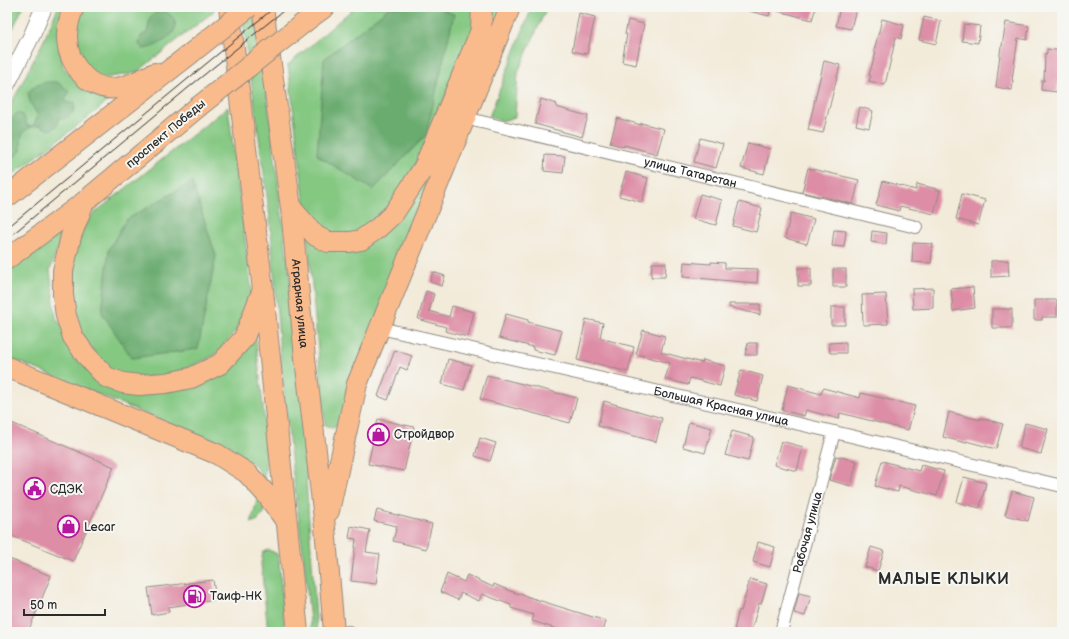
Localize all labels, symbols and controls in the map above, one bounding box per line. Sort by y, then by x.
street label: проспект Победы [123,96,209,172]
street label: улица Татарстан [643,154,738,191]
street label: Аграрная улица [288,257,312,349]
street label: Большая Красная улица [652,383,790,429]
shop icon: Стройдвор [366,421,392,447]
place label: Стройдвор [394,427,454,442]
public building icon: СДЭК [21,476,47,502]
place label: СДЭК [50,482,83,497]
street label: Рабочая улица [789,490,825,575]
shop icon: Lecar [55,514,81,540]
place label: Lecar [84,520,116,535]
district label: МАЛЫЕ КЛЫКИ [878,570,1010,589]
fuel station icon: Таиф-НК [181,583,207,609]
place label: Таиф-НК [210,589,262,604]
scale bar [24,591,105,617]
text: 50 m [30,598,57,613]

